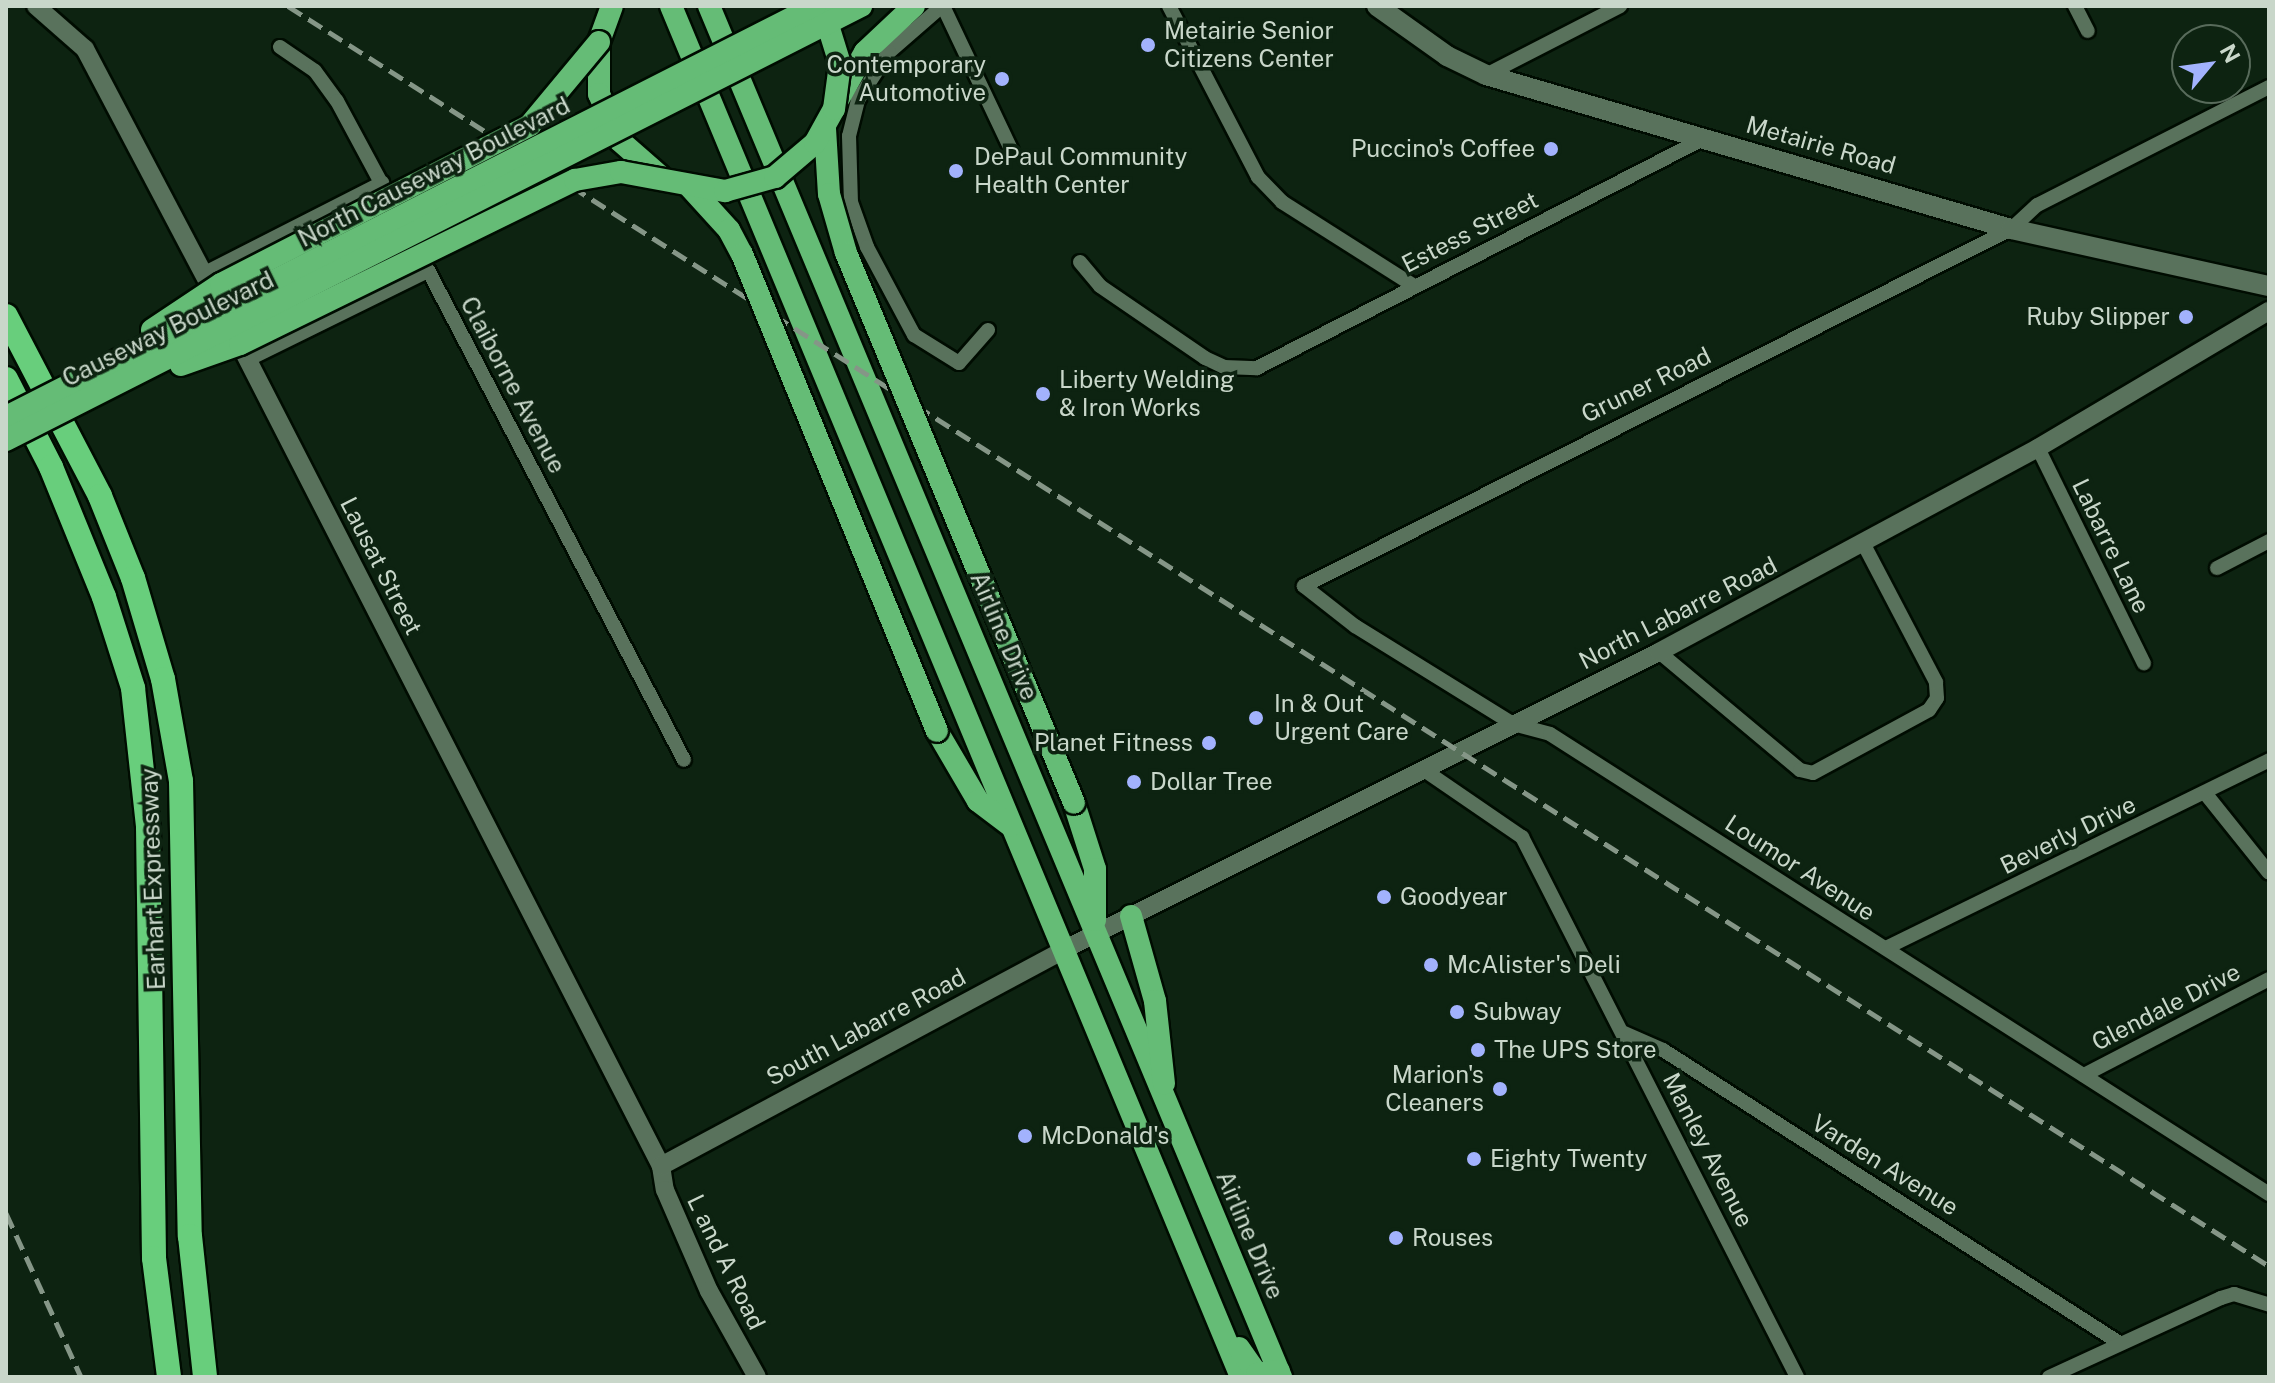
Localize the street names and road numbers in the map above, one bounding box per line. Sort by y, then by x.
street label: North Causeway Boulevard [293,91,575,253]
street label: Metairie Road [1743,110,1899,180]
street label: Estess Street [1397,185,1543,279]
street label: Causeway Boulevard [58,265,278,393]
street label: Claiborne Avenue [454,292,572,478]
street label: Gruner Road [1577,341,1715,429]
street label: Labarre Lane [2066,474,2156,618]
street label: Lausat Street [334,492,428,640]
street label: North Labarre Road [1574,551,1782,675]
street label: Airline Drive [964,568,1044,704]
street label: Earhart Expressway [135,767,171,991]
street label: Beverly Drive [1996,790,2140,880]
street label: Loumor Avenue [1720,809,1880,927]
street label: Glendale Drive [2087,957,2245,1057]
street label: South Labarre Road [761,962,971,1092]
street label: Manley Avenue [1657,1068,1759,1232]
street label: Varden Avenue [1806,1108,1964,1222]
street label: Airline Drive [1210,1167,1290,1303]
street label: L and A Road [681,1190,771,1334]

